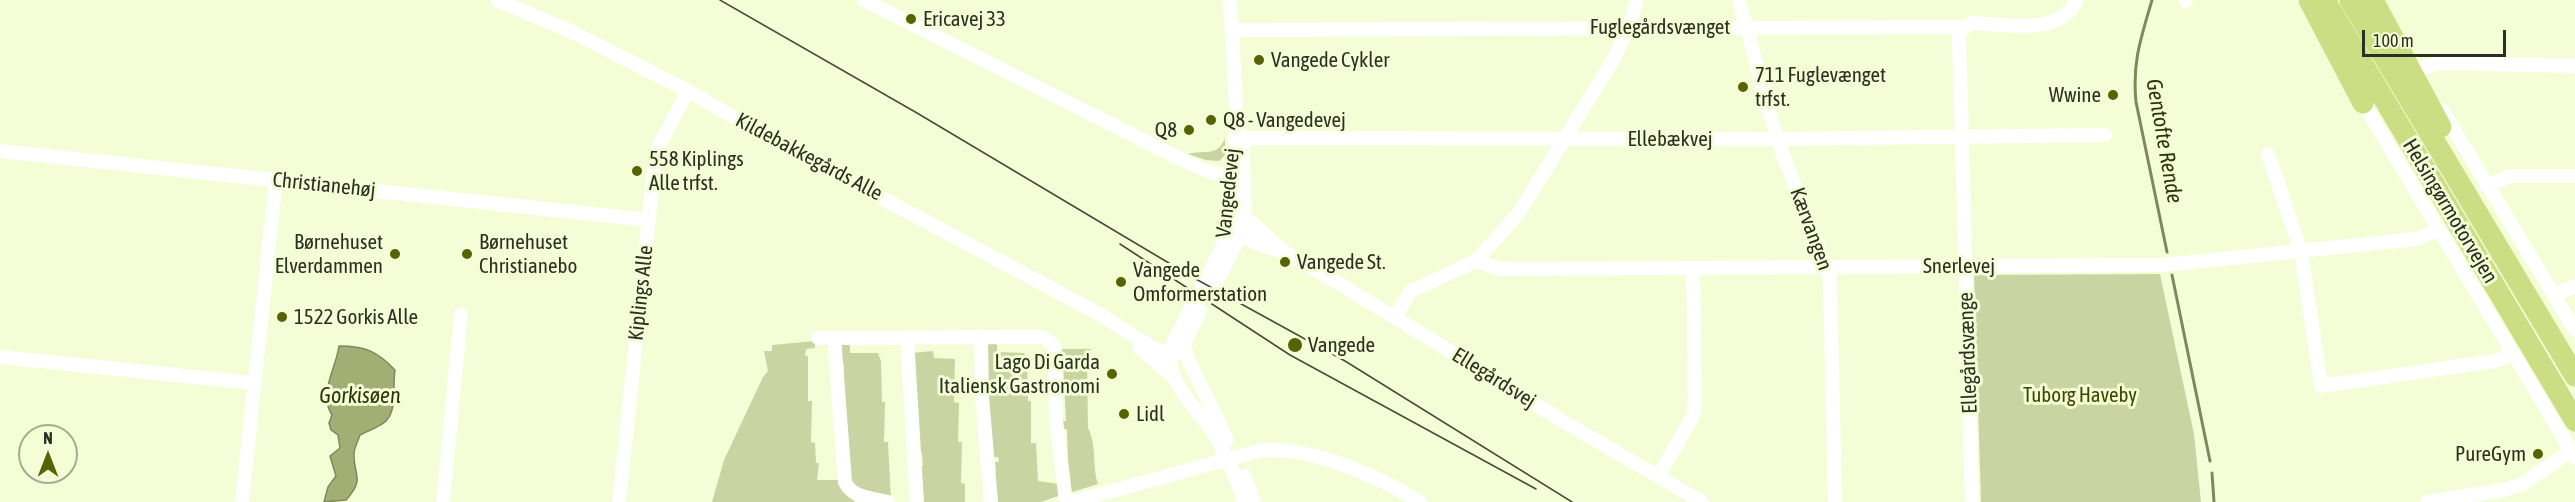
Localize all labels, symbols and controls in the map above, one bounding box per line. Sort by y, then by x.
place label: Ericavej 33 [923,6,1006,32]
marker: Ericavej 33 [904,12,918,26]
street label: Fuglegårdsvænget [1590,14,1730,40]
scale bar [2365,18,2509,56]
text: 100 m [2373,30,2414,51]
place label: Vangede Cykler [1271,47,1389,73]
marker: Vangede Cykler [1252,53,1266,67]
place label: 711 Fuglevænget trfst. [1755,62,1886,112]
water label: Gentofte Rende [2140,77,2188,205]
marker: 711 Fuglevænget trfst. [1736,80,1750,94]
place label: Wwine [2049,82,2101,108]
marker: Wwine [2106,88,2120,102]
place label: Q8 - Vangedevej [1223,107,1346,133]
street label: Kildebakkegårds Alle [731,108,887,206]
marker: Q8 - Vangedevej [1204,113,1218,127]
place label: Q8 [1155,117,1177,143]
marker: Q8 [1182,123,1196,137]
street label: Ellebækvej [1627,126,1713,152]
street label: Helsingørmotorvejen [2397,134,2503,288]
place label: 558 Kiplings Alle trfst. [649,146,744,196]
street label: Vangedevej [1211,147,1245,239]
marker: 558 Kiplings Alle trfst. [630,164,644,178]
street label: Christianehøj [271,167,377,203]
street label: Kærvangen [1784,184,1838,274]
place label: Børnehuset Elverdammen [275,229,383,279]
place label: Børnehuset Christianebo [479,229,577,279]
street label: Kiplings Alle [623,244,659,342]
marker: Børnehuset Elverdammen [388,247,402,261]
marker: Børnehuset Christianebo [460,247,474,261]
place label: Vangede St. [1297,249,1386,275]
street label: Snerlevej [1923,253,1995,279]
marker: Vangede St. [1278,255,1292,269]
place label: Vangede Omformerstation [1133,257,1267,307]
marker: Vangede Omformerstation [1114,275,1128,289]
street label: Ellegårdsvænge [1953,292,1983,414]
place label: 1522 Gorkis Alle [294,304,418,330]
marker: 1522 Gorkis Alle [275,310,289,324]
place label: Vangede [1308,332,1375,358]
marker: Vangede [1286,336,1304,354]
street label: Ellegårdsvej [1447,342,1541,414]
place label: Lago Di Garda Italiensk Gastronomi [939,349,1100,399]
marker: Lago Di Garda Italiensk Gastronomi [1105,367,1119,381]
park label: Tuborg Haveby [2023,382,2137,408]
water label: Gorkisøen [319,383,401,409]
place label: Lidl [1136,401,1164,427]
marker: Lidl [1117,407,1131,421]
north arrow [18,424,78,484]
text: N [43,429,53,447]
place label: PureGym [2455,441,2526,467]
marker: PureGym [2531,447,2545,461]

